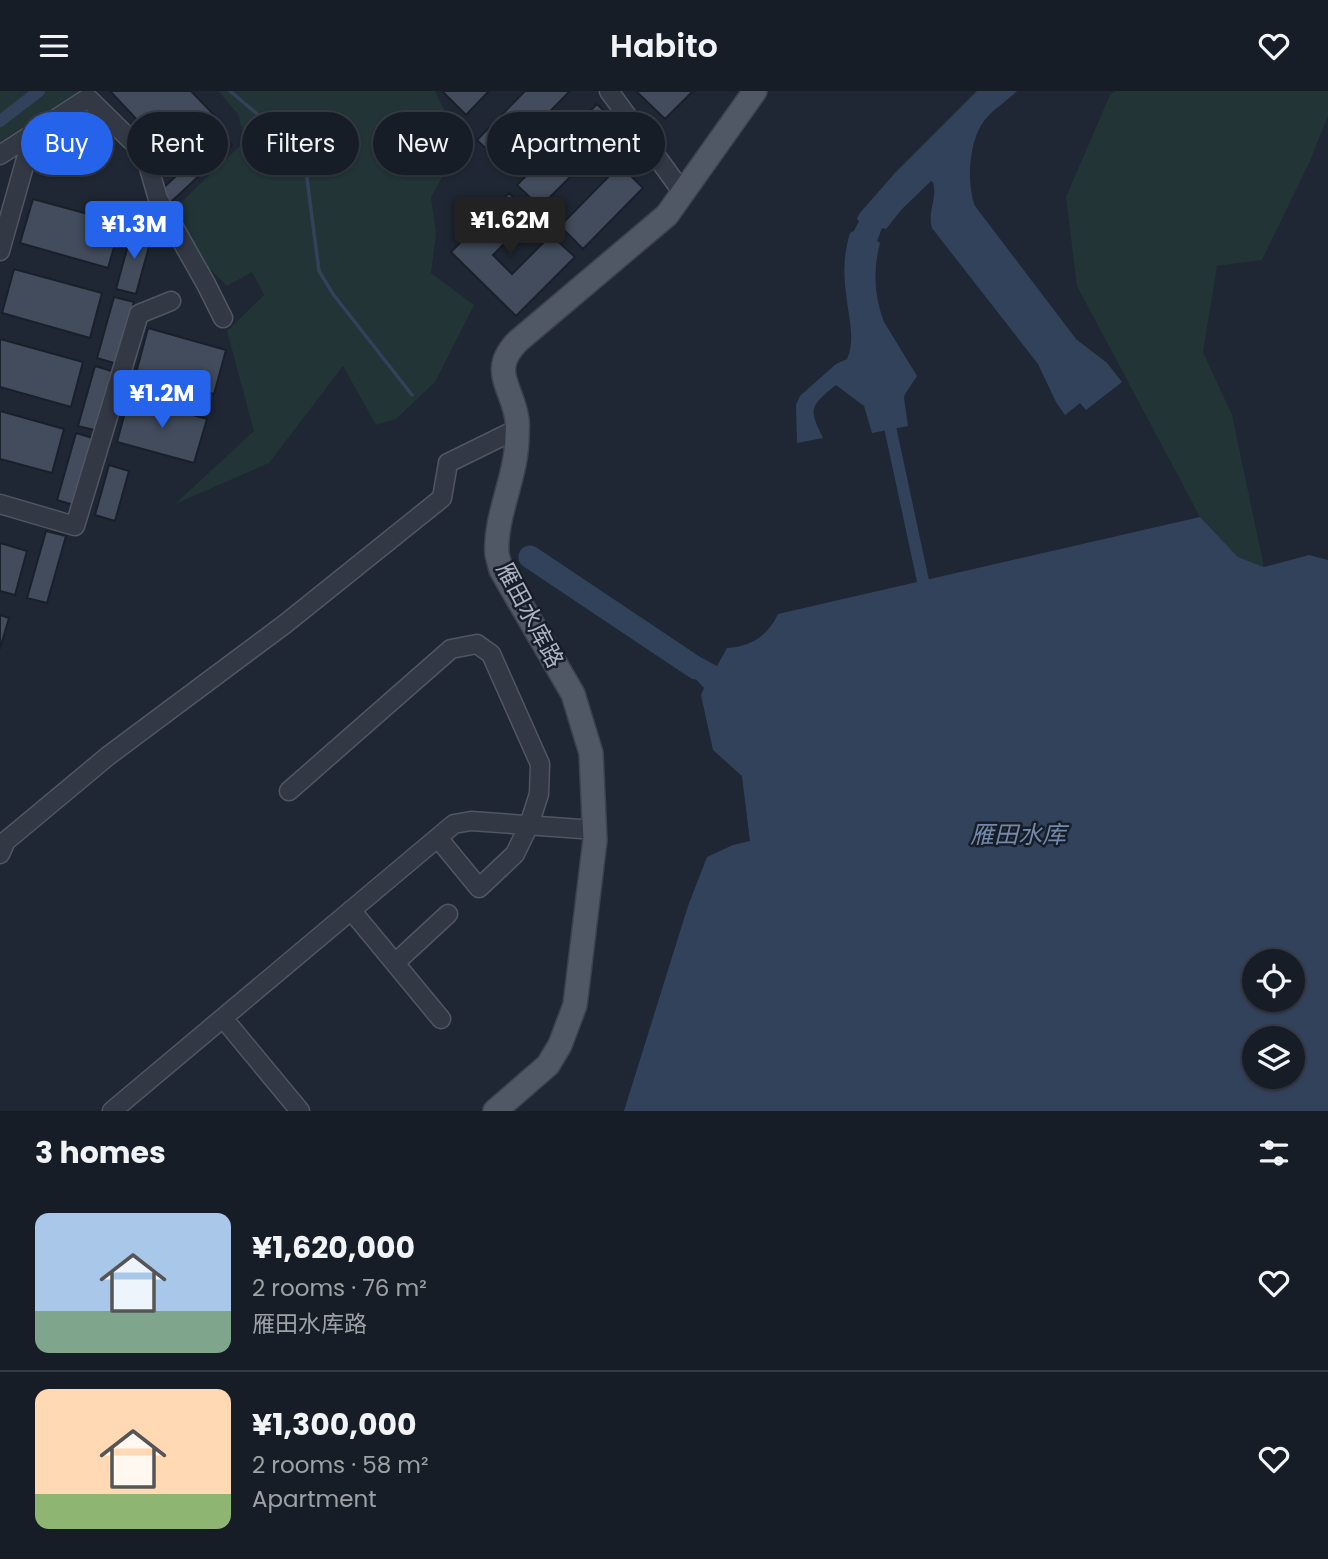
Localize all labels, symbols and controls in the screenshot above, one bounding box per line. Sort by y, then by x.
text: Habito [610,23,718,68]
icon: menu [35,27,73,65]
icon: heart [1255,27,1293,65]
chip: Buy [21,112,113,175]
chip: Rent [127,112,228,175]
chip: Filters [242,112,359,175]
chip: New [373,112,473,175]
chip: Apartment [487,112,665,175]
pin: ¥1.62M [453,197,567,257]
pin: ¥1.3M [85,201,183,261]
text: ¥1.62M [470,204,550,236]
text: ¥1.3M [101,208,167,240]
pin: ¥1.2M [113,371,211,430]
text: ¥1.2M [130,377,194,409]
street label: 雁田水库路 [489,557,571,673]
water label: 雁田水库 [970,818,1070,851]
map controls [1242,949,1305,1089]
button: locate [1242,949,1305,1012]
button: layers [1242,1026,1305,1089]
text: 3 homes [35,1131,166,1174]
icon: filters [1255,1134,1293,1172]
text: ¥1,620,000 [252,1226,415,1269]
icon: home [91,1241,175,1325]
icon: heart [1255,1264,1293,1302]
text: 2 rooms · 76 m² [252,1272,427,1304]
text: 雁田水库路 [252,1308,367,1340]
text: ¥1,300,000 [252,1403,417,1446]
icon: home [91,1417,175,1501]
icon: heart [1255,1440,1293,1478]
text: 2 rooms · 58 m² [252,1449,429,1481]
text: Apartment [252,1483,377,1515]

